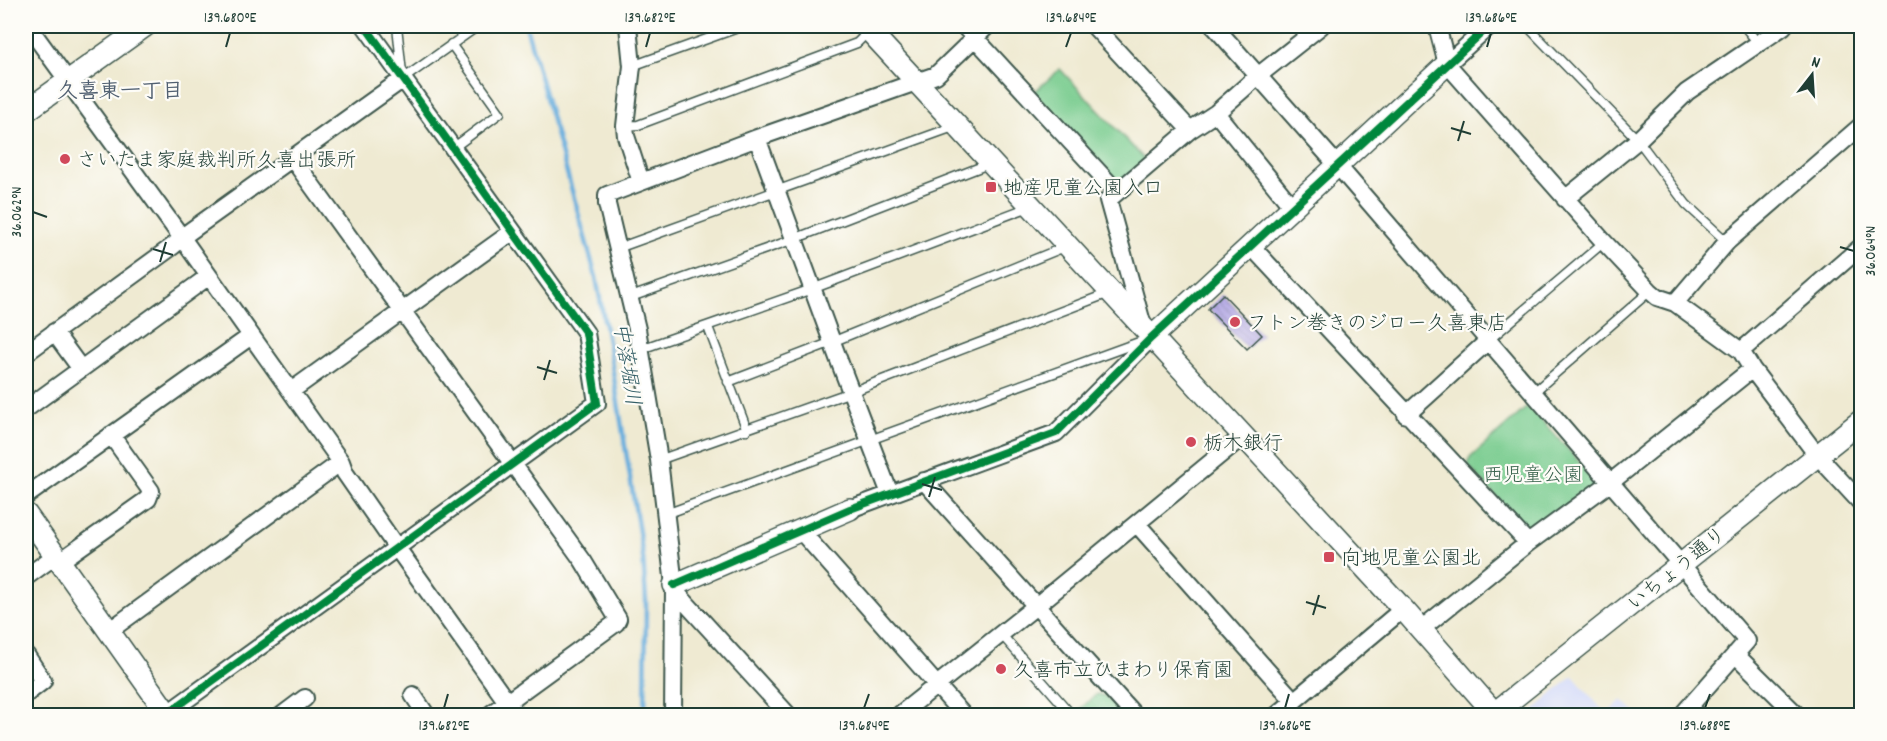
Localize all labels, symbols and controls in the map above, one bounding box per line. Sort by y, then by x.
text: 139.680°E [204,8,256,30]
text: 139.682°E [625,8,676,30]
text: 139.684°E [1046,8,1096,30]
text: 139.686°E [1465,8,1517,30]
north arrow [1782,45,1842,105]
text: N [1809,51,1823,75]
district label: 久喜東一丁目 [57,78,183,108]
place label: さいたま家庭裁判所久喜出張所 [77,148,356,176]
marker: さいたま家庭裁判所久喜出張所 [58,152,72,166]
place label: 地産児童公園入口 [1003,176,1163,204]
marker: 地産児童公園入口 [984,180,998,194]
text: 36.062°N [7,187,29,237]
text: 36.064°N [1861,226,1883,276]
place label: フトン巻きのジロー久喜東店 [1247,311,1507,339]
marker: フトン巻きのジロー久喜東店 [1228,315,1242,329]
water label: 中落堀川 [604,321,646,408]
place label: 栃木銀行 [1203,431,1283,459]
marker: 栃木銀行 [1184,435,1198,449]
park label: 西児童公園 [1483,463,1583,491]
street label: いちょう通り [1622,522,1733,619]
place label: 向地児童公園北 [1341,546,1481,574]
marker: 向地児童公園北 [1322,550,1336,564]
place label: 久喜市立ひまわり保育園 [1013,658,1233,686]
marker: 久喜市立ひまわり保育園 [994,662,1008,676]
text: 139.682°E [419,716,470,738]
text: 139.684°E [839,716,889,738]
text: 139.686°E [1259,716,1311,738]
text: 139.688°E [1680,716,1730,738]

